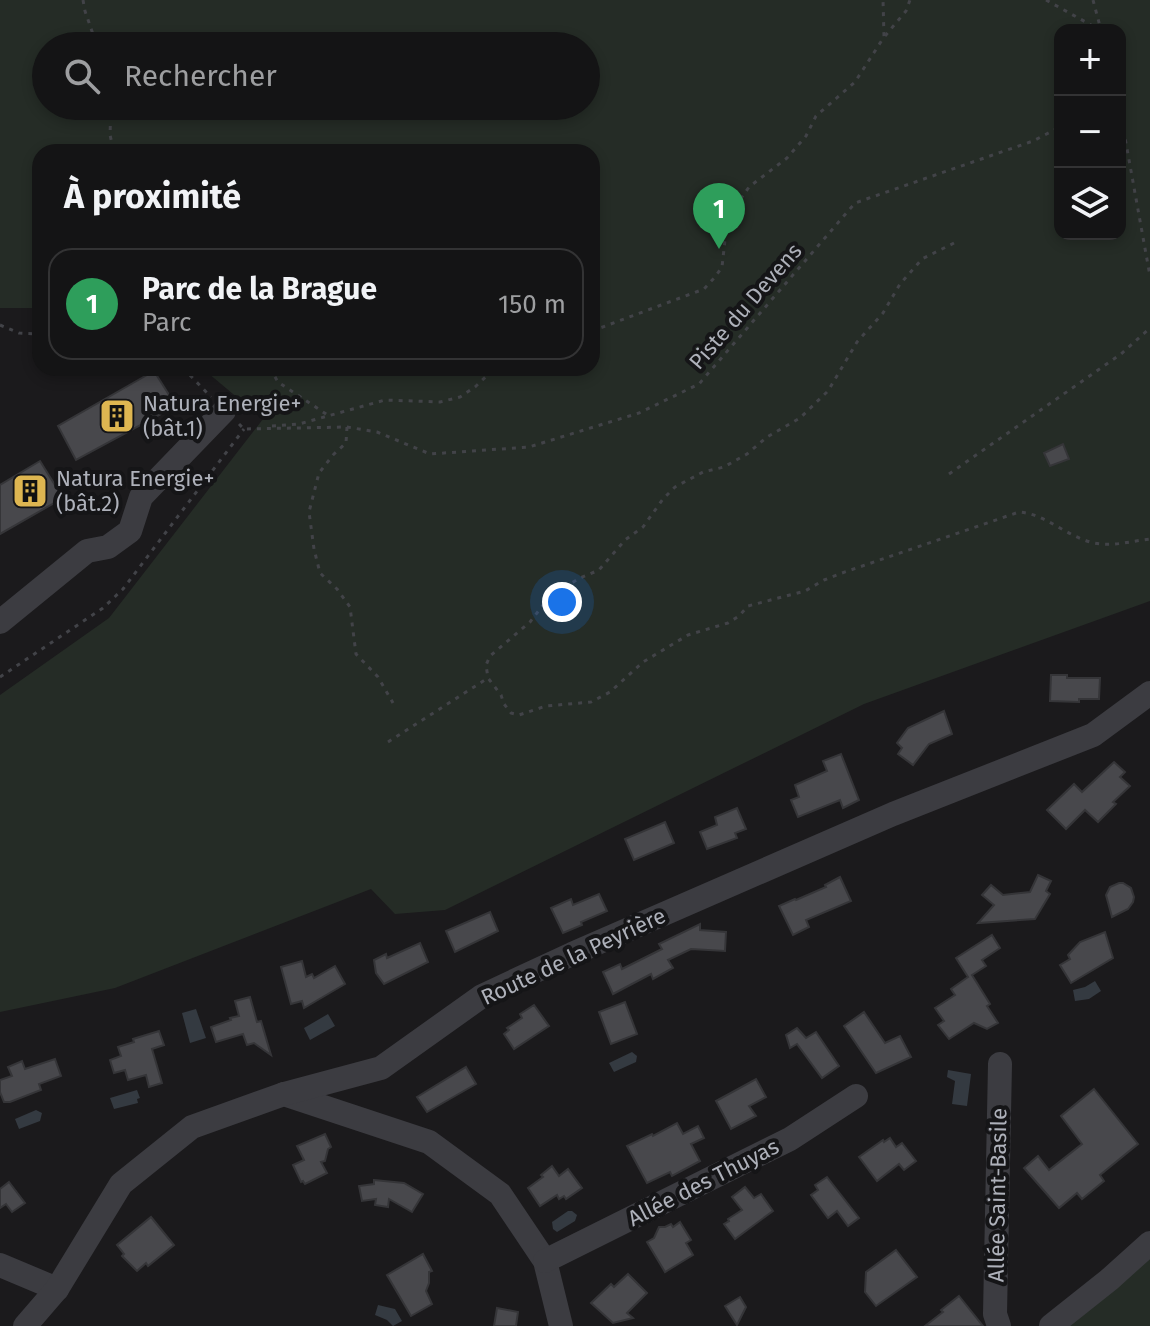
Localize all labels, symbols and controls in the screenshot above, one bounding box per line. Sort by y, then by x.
map controls [1054,24,1126,240]
button: + [1054,24,1126,96]
search box [32,32,600,120]
icon: search [60,54,104,98]
text: Rechercher [124,58,277,94]
button: − [1054,96,1126,168]
button: layers [1054,168,1126,240]
text: À proximité [64,176,241,217]
pin: 1 [693,183,745,249]
street label: Piste du Devens [683,238,808,375]
text: Parc de la Brague [142,271,377,307]
text: 1 [86,289,98,320]
text: 150 m [498,289,566,320]
text: Parc [142,307,192,338]
place label: Natura Energie+ (bât.1) [143,390,301,442]
building icon: Natura Energie+ (bât.1) [98,397,136,435]
place label: Natura Energie+ (bât.2) [56,465,214,517]
building icon: Natura Energie+ (bât.2) [11,472,49,510]
your location [542,582,582,622]
street label: Route de la Peyrière [477,902,670,1011]
street label: Allée Saint-Basile [982,1108,1013,1282]
street label: Allée des Thuyas [623,1133,783,1232]

